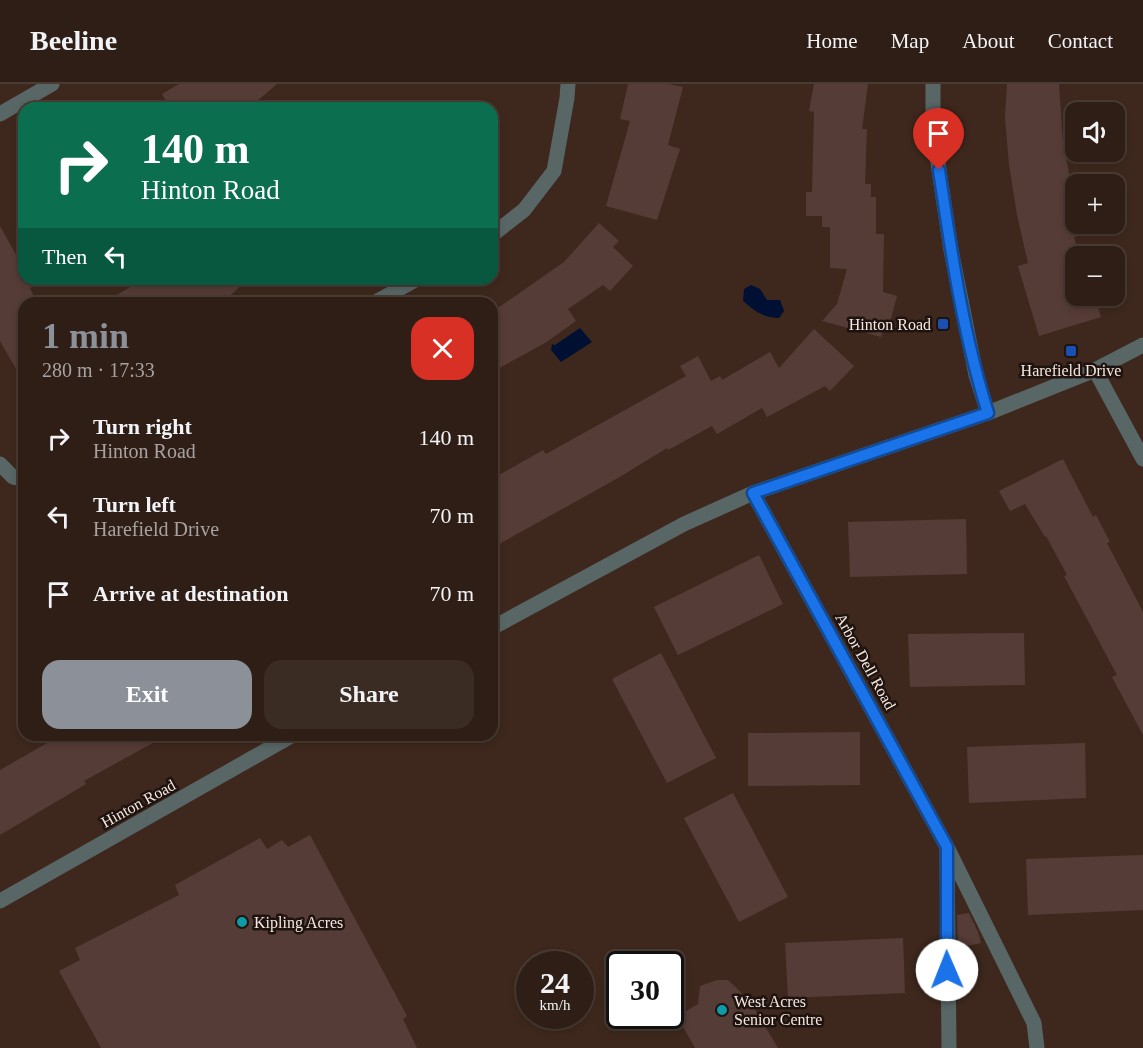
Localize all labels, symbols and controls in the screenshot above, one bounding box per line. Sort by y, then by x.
text: Beeline [30,25,117,56]
text: Home [806,29,858,53]
text: Map [891,29,929,53]
text: About [962,29,1015,53]
text: Contact [1048,29,1113,53]
map controls [1065,102,1125,306]
button: sound [1065,102,1125,162]
pin [913,108,964,170]
icon: arrive [922,117,955,150]
icon: right [42,126,120,204]
text: 140 m [141,126,250,172]
button: + [1065,174,1125,234]
text: Hinton Road [141,175,280,205]
icon: left [99,240,132,273]
text: Then [42,244,87,269]
button: − [1065,246,1125,306]
text: 1 min [42,316,129,356]
place label: Hinton Road [849,316,931,333]
button: close [411,317,474,380]
marker: Hinton Road [936,317,950,331]
marker: Harefield Drive [1064,344,1078,358]
text: 280 m · 17:33 [42,359,155,381]
place label: Harefield Drive [1021,362,1121,379]
text: Turn right [93,414,192,439]
icon: right [42,422,75,455]
text: 140 m [418,425,474,450]
text: Hinton Road [93,440,196,462]
text: Turn left [93,492,176,517]
icon: left [42,500,75,533]
text: 70 m [429,503,474,528]
text: Harefield Drive [93,518,219,540]
icon: arrive [42,578,75,611]
text: Arrive at destination [93,581,289,606]
text: 70 m [429,581,474,606]
street label: Arbor Dell Road [832,610,899,712]
button: Exit [42,660,252,729]
button: Share [264,660,474,729]
street label: Hinton Road [98,776,178,831]
place label: Kipling Acres [254,914,343,932]
marker: Kipling Acres [235,915,249,929]
position arrow [915,938,979,1002]
speed limit sign: 30 [606,951,684,1029]
text: 24 [540,966,570,999]
place label: West Acres Senior Centre [734,993,822,1028]
text: km/h [540,997,570,1013]
marker: West Acres Senior Centre [715,1003,729,1017]

